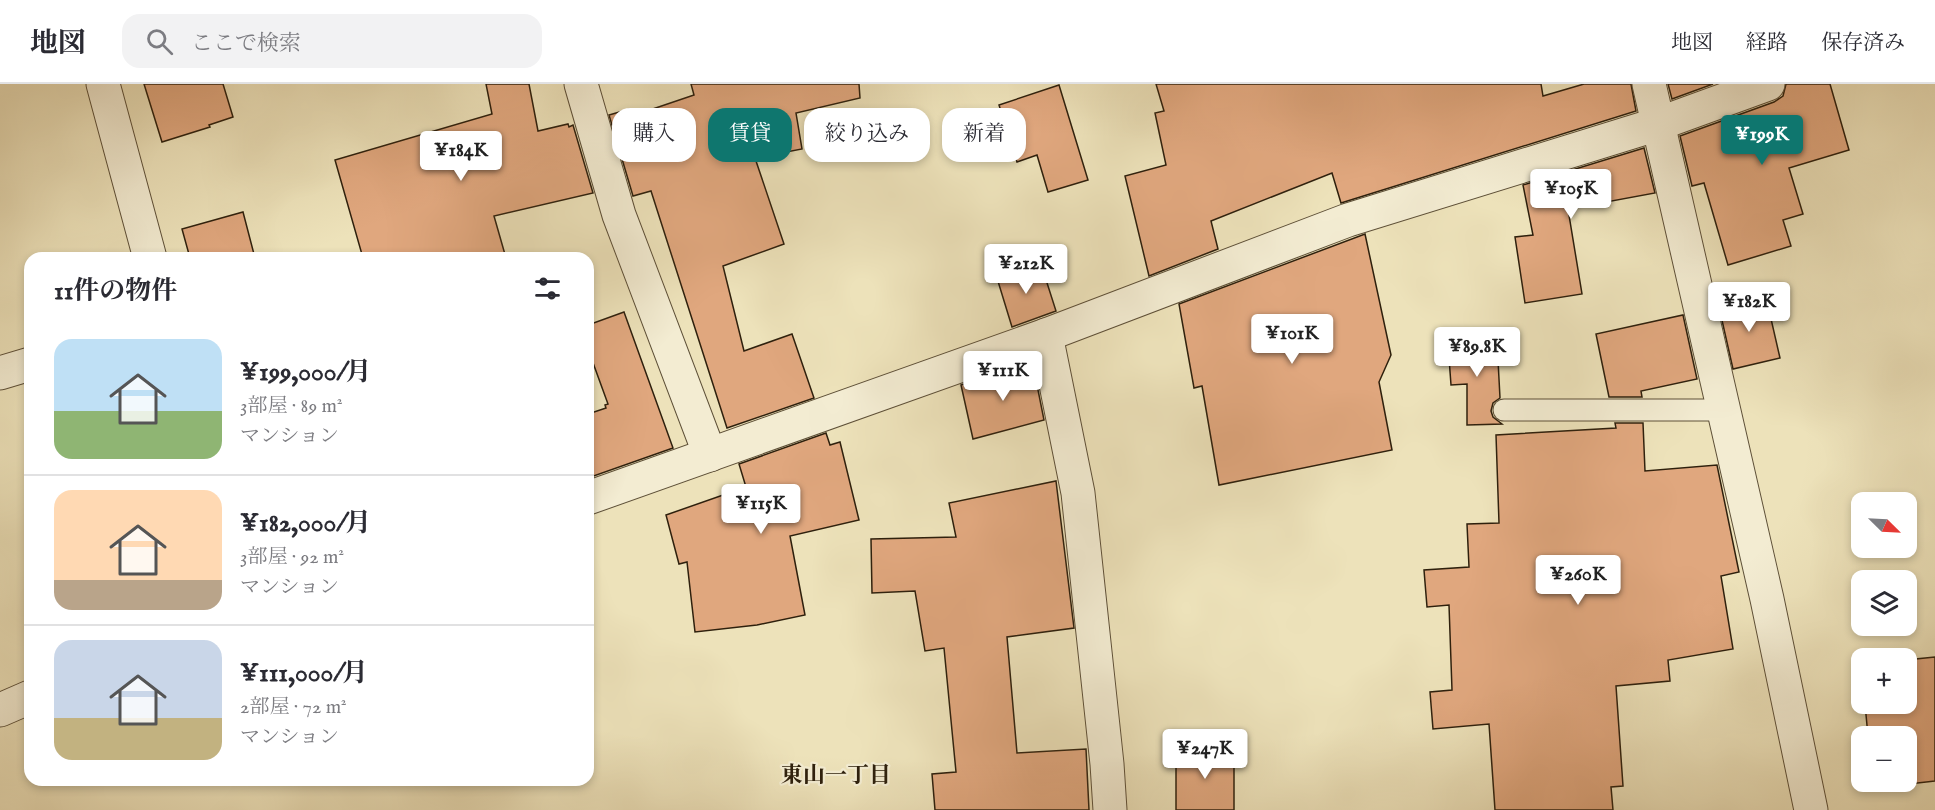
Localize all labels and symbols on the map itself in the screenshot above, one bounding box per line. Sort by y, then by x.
pin: ¥199K [1720,115,1804,166]
pin: ¥184K [419,131,503,182]
pin: ¥105K [1529,169,1613,220]
pin: ¥212K [984,244,1068,295]
pin: ¥182K [1707,282,1791,333]
pin: ¥101K [1250,314,1334,365]
pin: ¥89.8K [1428,327,1526,378]
pin: ¥111K [961,351,1045,402]
pin: ¥115K [719,484,803,535]
north arrow [1851,492,1917,558]
pin: ¥260K [1536,555,1620,606]
pin: ¥247K [1163,729,1247,780]
district label: 東山一丁目 [781,762,891,790]

